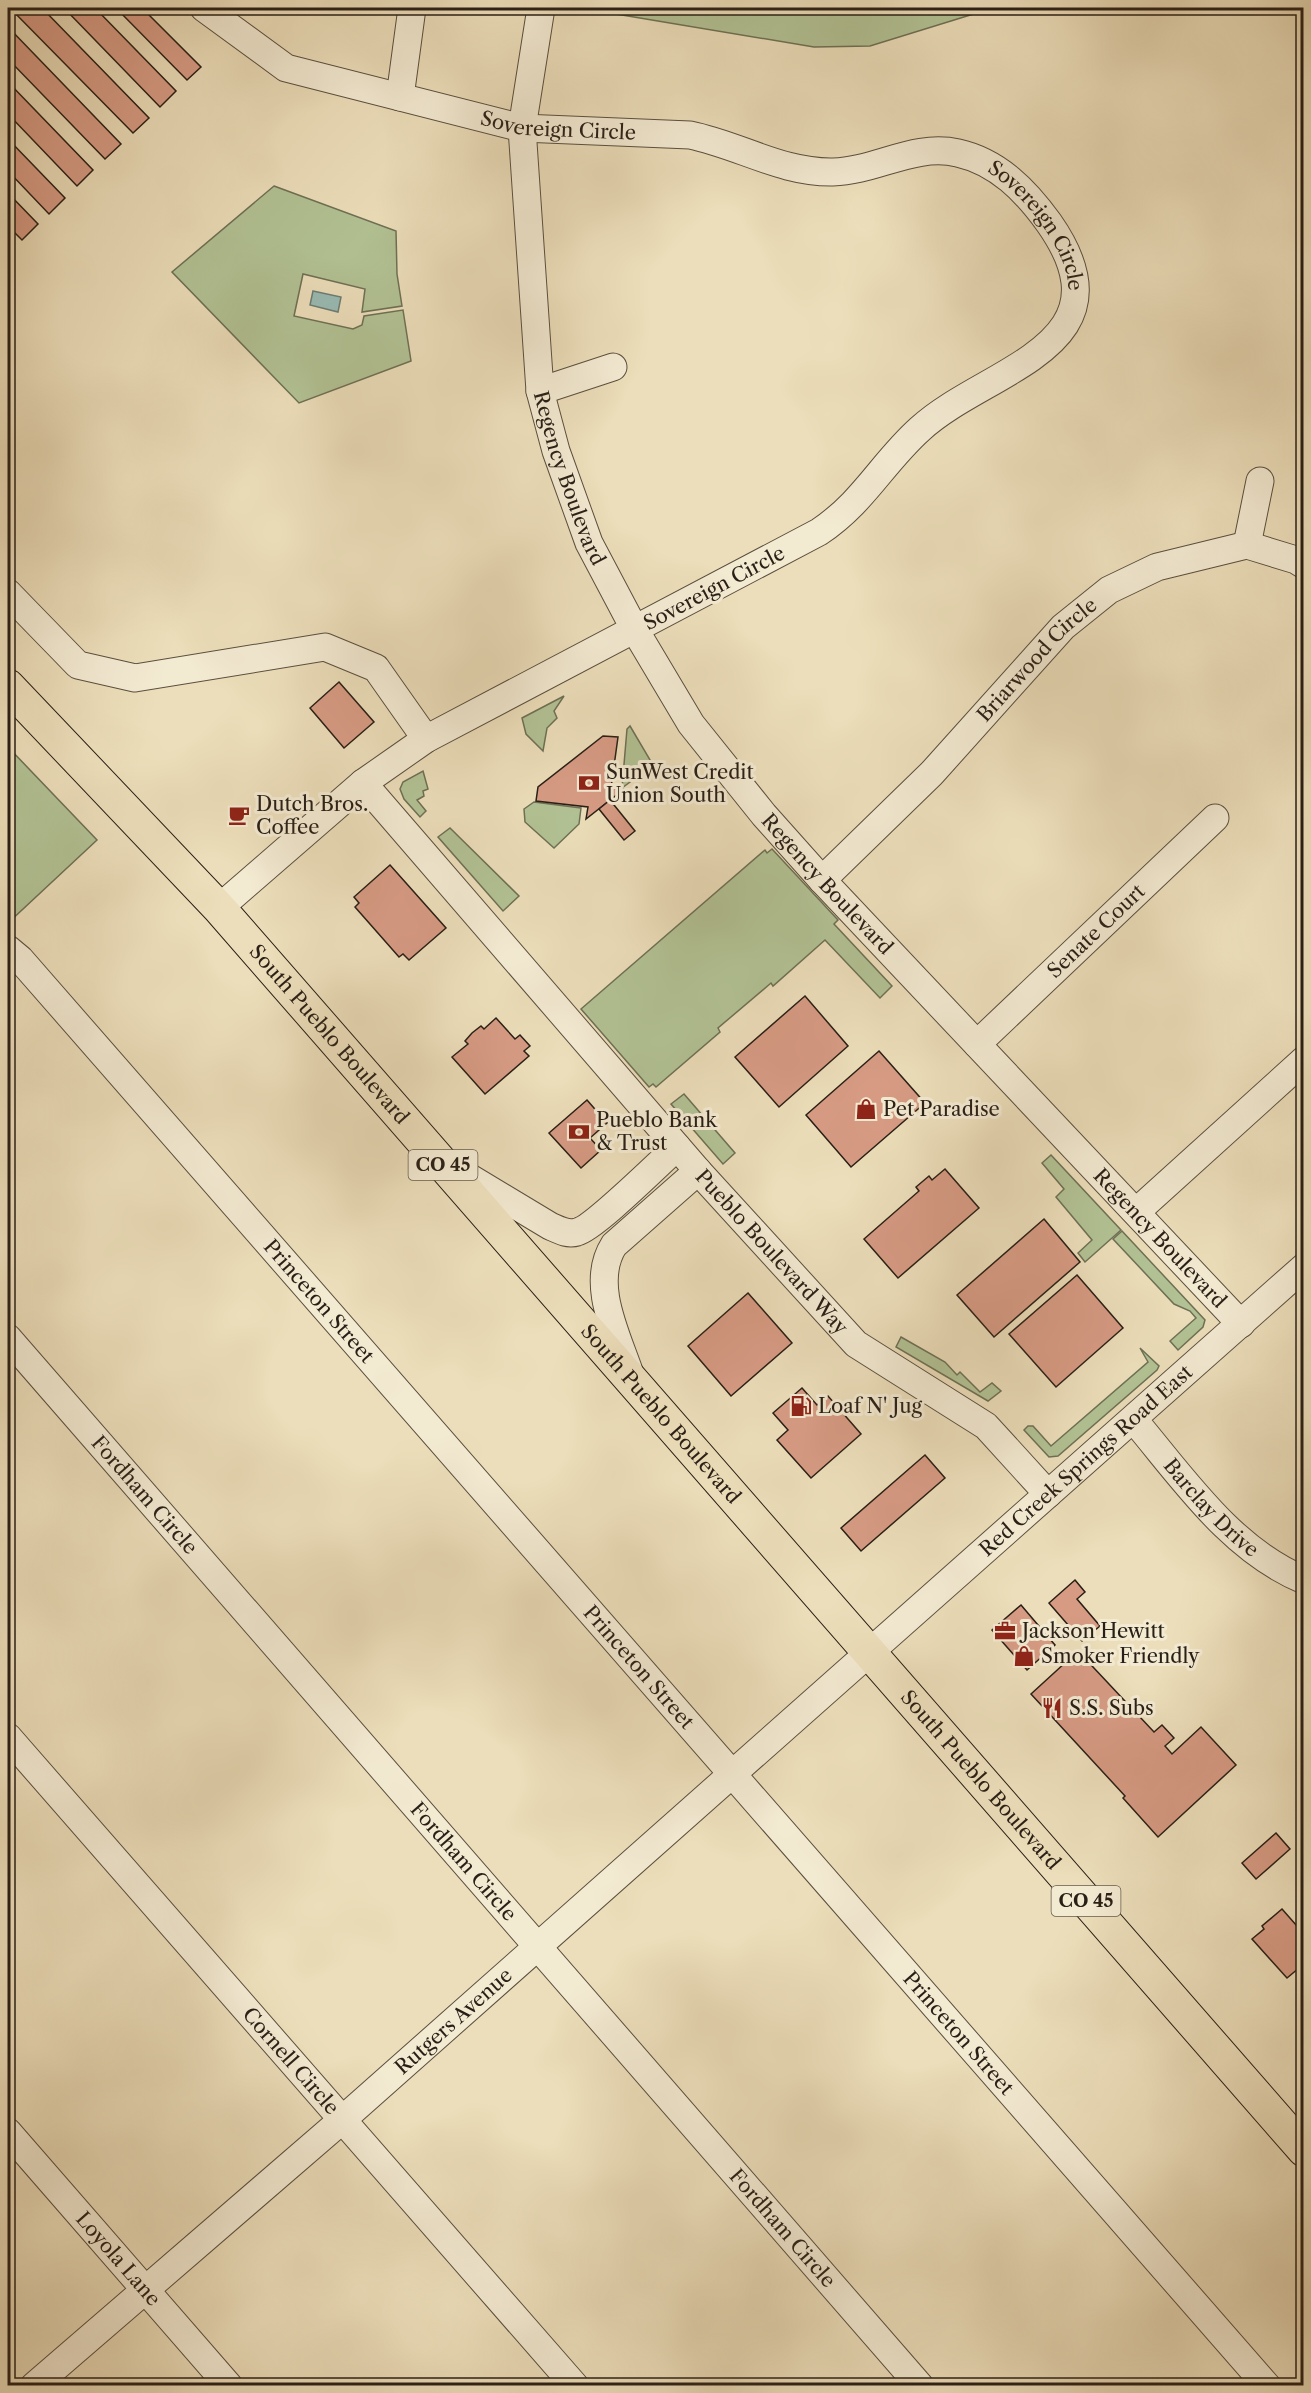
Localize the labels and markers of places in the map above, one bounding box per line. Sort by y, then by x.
place label: SunWest Credit Union South [606,760,753,807]
bank icon: SunWest Credit Union South [577,771,601,795]
place label: Dutch Bros. Coffee [256,792,368,839]
cafe icon: Dutch Bros. Coffee [227,803,251,827]
shop icon: Pet Paradise [854,1097,878,1121]
place label: Pet Paradise [883,1097,1000,1121]
place label: Pueblo Bank & Trust [596,1108,718,1155]
bank icon: Pueblo Bank & Trust [567,1120,591,1144]
fuel station icon: Loaf N' Jug [789,1394,813,1418]
place label: Loaf N' Jug [818,1394,922,1418]
office icon: Jackson Hewitt [993,1619,1017,1643]
place label: Jackson Hewitt [1019,1619,1165,1643]
shop icon: Smoker Friendly [1012,1644,1036,1668]
place label: Smoker Friendly [1041,1644,1200,1668]
restaurant icon: S.S. Subs [1040,1696,1064,1720]
place label: S.S. Subs [1069,1696,1154,1720]

